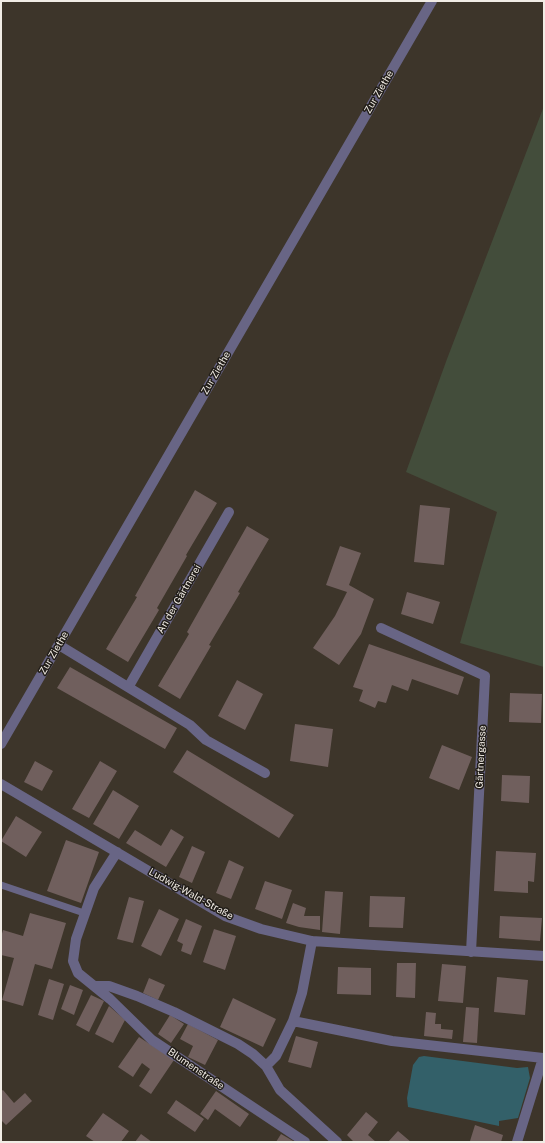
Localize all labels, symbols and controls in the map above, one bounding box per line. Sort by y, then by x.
street label: Zur Ziethe [362,68,396,116]
street label: Zur Ziethe [199,349,233,397]
street label: An der Gärtnerei [155,563,203,635]
street label: Zur Ziethe [37,629,71,677]
street label: Gärtnergasse [473,725,489,789]
street label: Ludwig-Wald-Straße [147,866,235,922]
street label: Blumenstraße [166,1046,226,1092]

